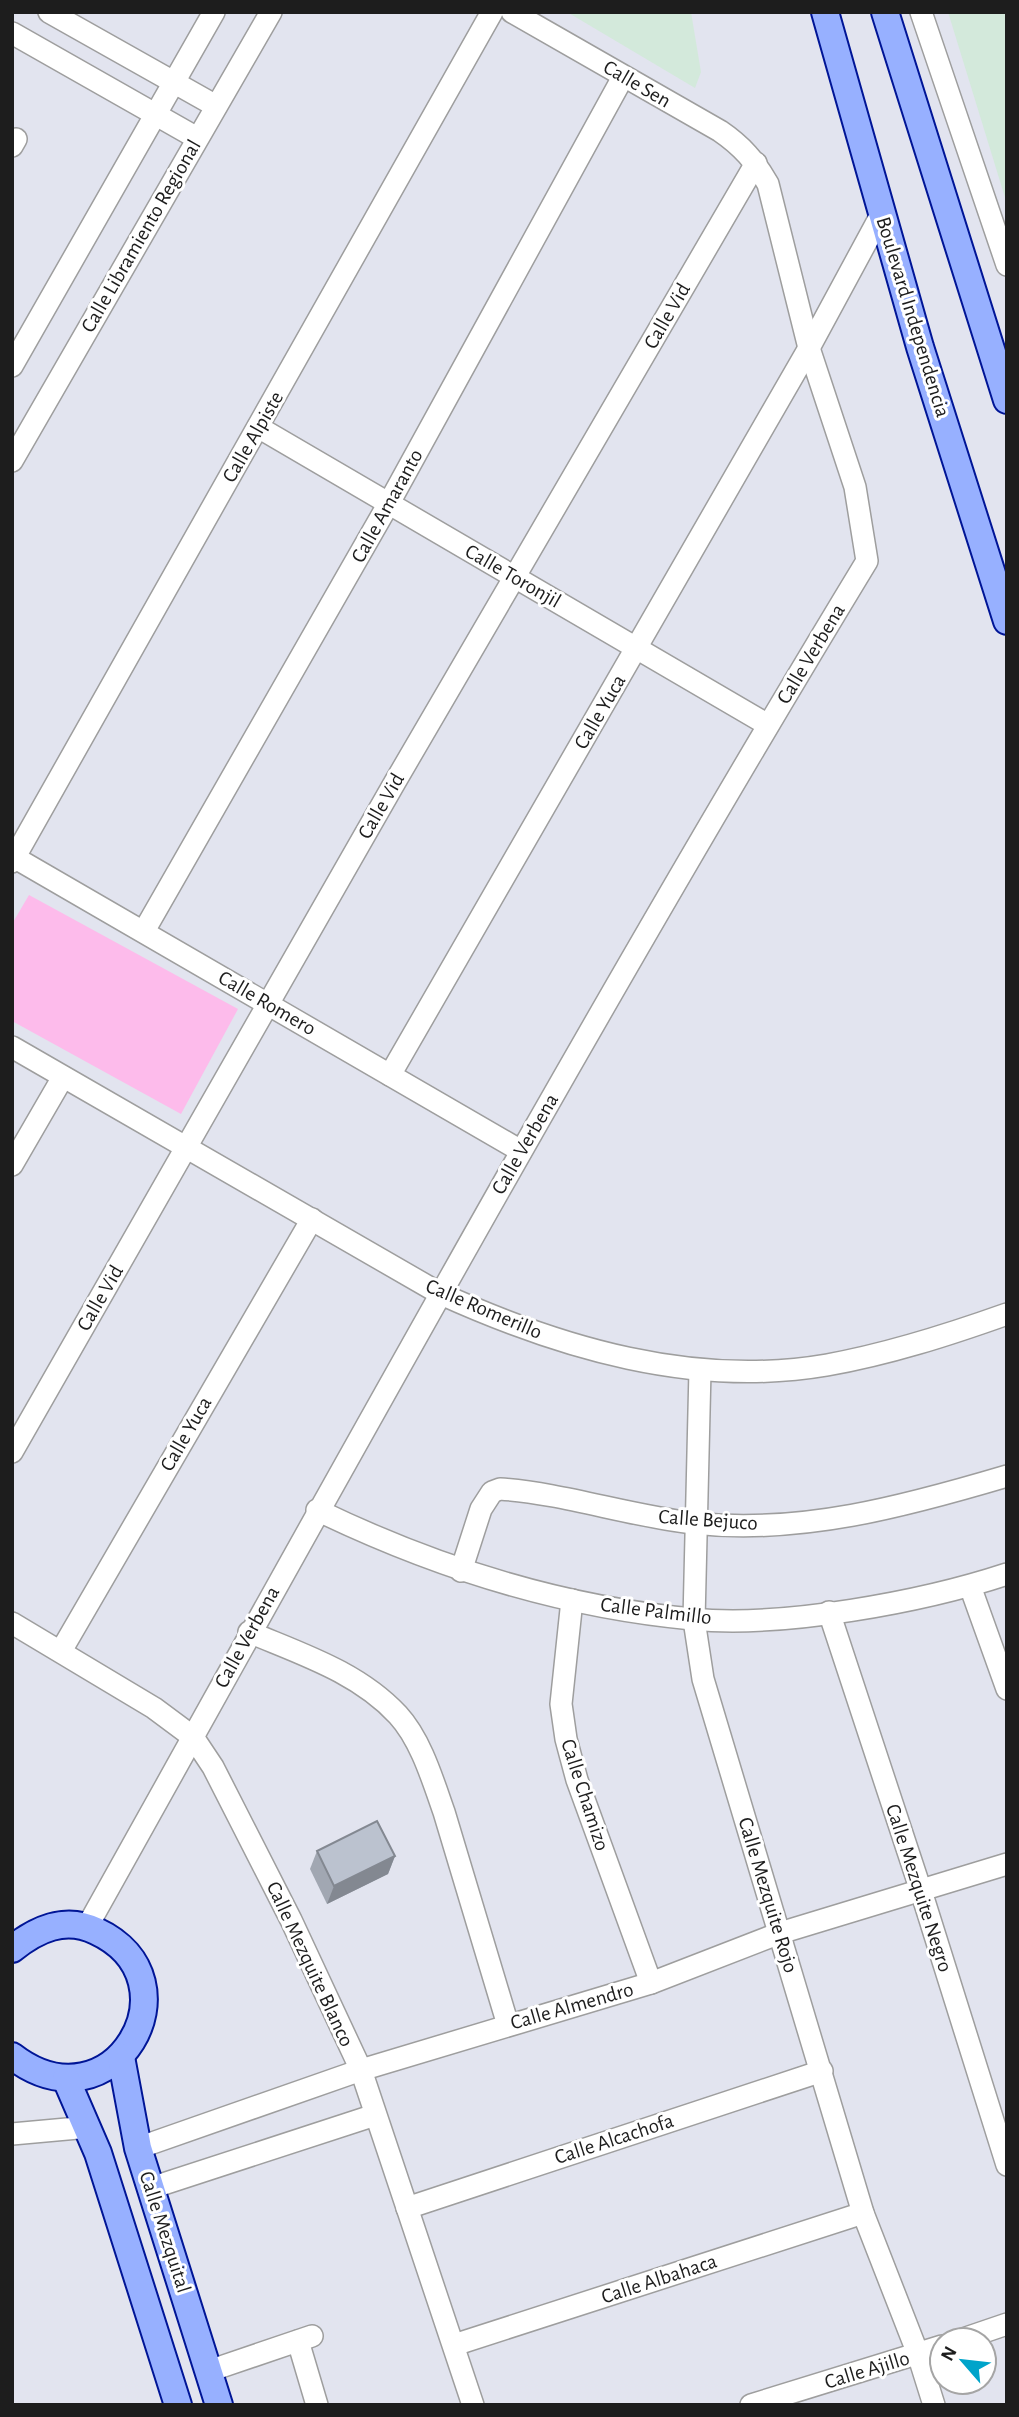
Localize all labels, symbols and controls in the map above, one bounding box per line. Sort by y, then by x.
street label: Calle Sen [600,56,674,112]
street label: Calle Libramiento Regional [77,136,205,336]
street label: Boulevard Independencia [872,214,954,420]
street label: Calle Vid [640,279,694,352]
street label: Calle Alpiste [219,388,287,486]
street label: Calle Amaranto [347,446,427,566]
street label: Calle Toronjil [462,540,564,612]
street label: Calle Verbena [773,600,849,708]
street label: Calle Yuca [570,671,630,753]
street label: Calle Vid [354,769,408,842]
street label: Calle Romero [215,967,319,1039]
street label: Calle Verbena [488,1090,562,1198]
street label: Calle Vid [73,1261,127,1334]
street label: Calle Romerillo [423,1275,545,1343]
street label: Calle Yuca [156,1393,216,1475]
street label: Calle Bejuco [658,1506,758,1534]
street label: Calle Verbena [211,1582,284,1691]
street label: Calle Palmillo [599,1594,713,1628]
street label: Calle Chamizo [557,1737,613,1853]
street label: Calle Mezquite Negro [882,1802,956,1974]
street label: Calle Mezquite Rojo [734,1815,802,1975]
street label: Calle Mezquite Blanco [263,1878,357,2050]
street label: Calle Almendro [508,1978,636,2034]
street label: Calle Alcachofa [552,2110,676,2168]
street label: Calle Mezquital [135,2169,195,2295]
street label: Calle Albahaca [599,2250,720,2308]
north arrow [928,2326,998,2396]
text: N [938,2343,961,2364]
street label: Calle Ajillo [822,2347,912,2393]

